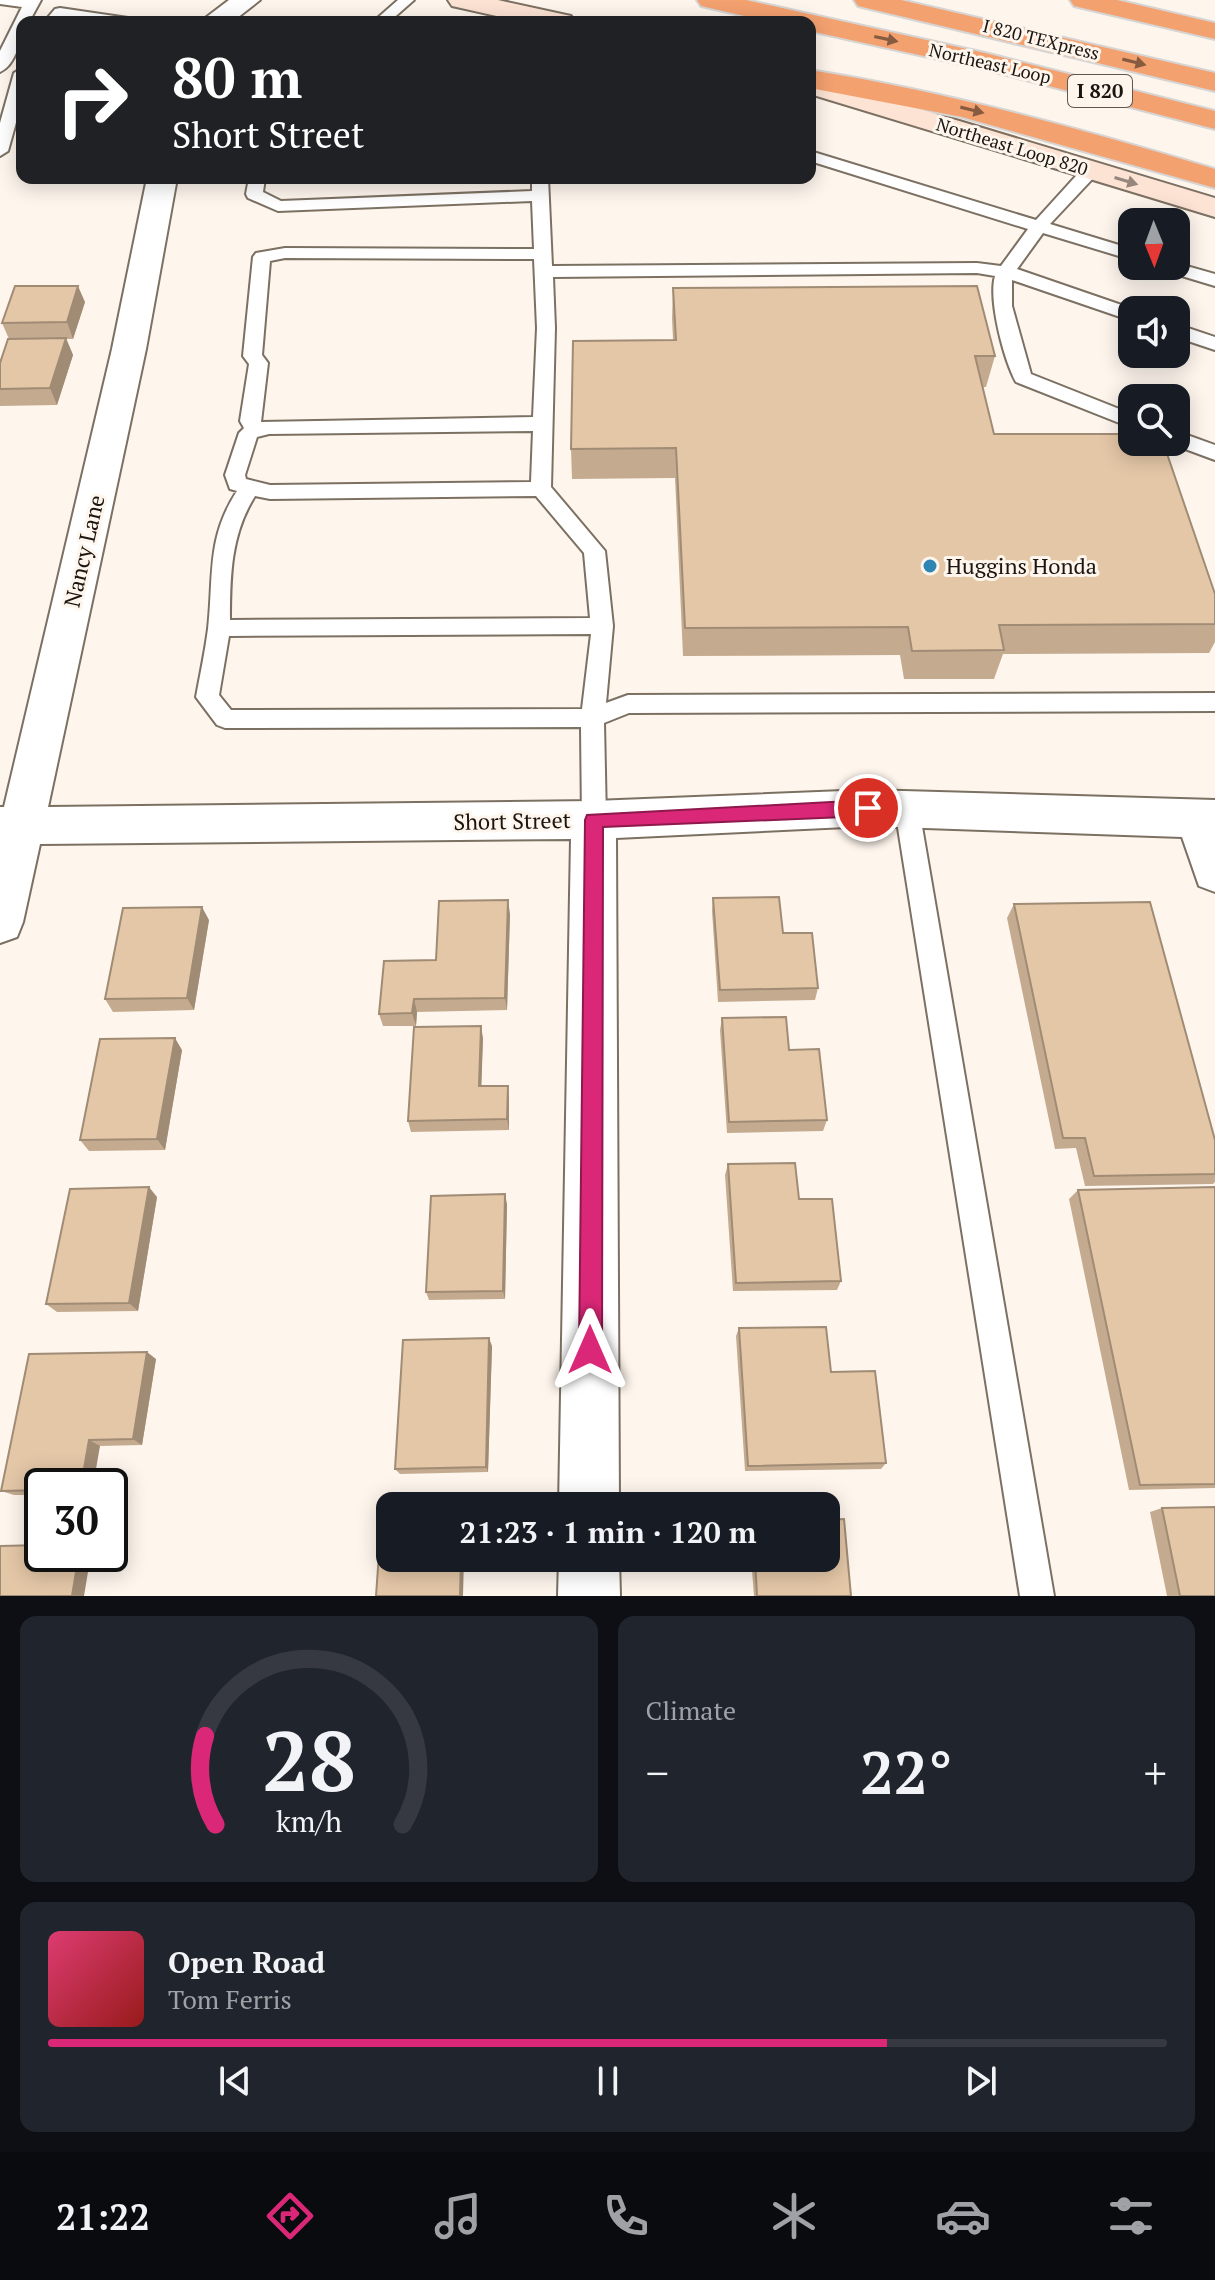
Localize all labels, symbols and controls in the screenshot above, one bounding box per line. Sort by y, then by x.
street label: I 820 TEXpress [980,13,1102,65]
one-way arrow [874,33,899,46]
street label: Northeast Loop [927,37,1053,89]
text: 80 m [172,40,302,114]
icon: right [40,48,144,152]
one-way arrow [1122,57,1147,69]
road number: I 820 [1068,75,1132,107]
one-way arrow [959,104,984,117]
text: Short Street [172,111,364,158]
street label: Northeast Loop 820 [934,112,1091,181]
one-way arrow [1114,175,1138,188]
north arrow [1118,208,1190,280]
map controls [1118,208,1190,456]
button: sound [1118,296,1190,368]
button: search [1118,384,1190,456]
street label: Nancy Lane [57,492,110,610]
place label: Huggins Honda [946,551,1097,580]
marker: Huggins Honda [921,557,939,575]
pin [834,774,902,842]
icon: arrive [846,786,890,830]
street label: Short Street [453,805,571,836]
position arrow [548,1308,632,1392]
speed limit sign: 30 [24,1468,128,1572]
text: 21:23 · 1 min · 120 m [460,1512,756,1552]
text: Climate [646,1693,736,1727]
text: 28 [262,1705,356,1815]
text: 22° [860,1732,953,1811]
text: − [646,1743,669,1802]
text: + [1144,1743,1167,1802]
text: km/h [276,1802,342,1840]
text: Open Road [168,1942,325,1982]
text: Tom Ferris [168,1982,292,2016]
icon: previous [213,2059,257,2103]
icon: pause [586,2059,630,2103]
icon: next [959,2059,1003,2103]
icon: directions [262,2188,318,2244]
icon: music [430,2188,486,2244]
icon: phone [598,2188,654,2244]
icon: climate [766,2188,822,2244]
icon: car [935,2188,991,2244]
icon: filters [1103,2188,1159,2244]
text: 21:22 [56,2193,150,2240]

